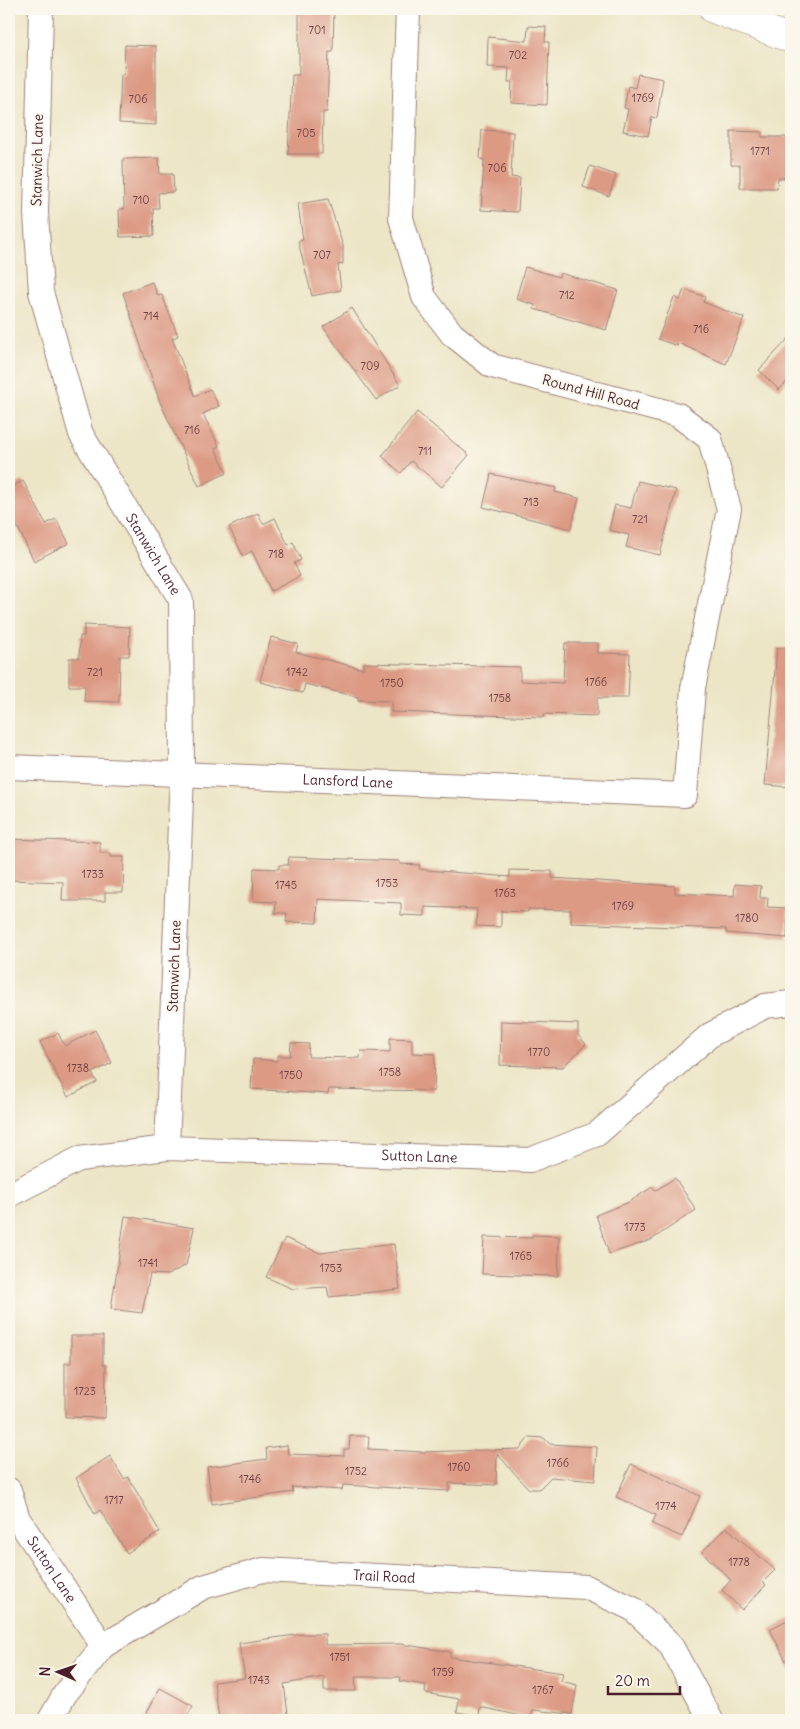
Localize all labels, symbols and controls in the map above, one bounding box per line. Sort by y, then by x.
house number: 701 [309,23,326,37]
house number: 702 [509,48,527,62]
house number: 1769 [632,91,654,105]
house number: 706 [129,92,147,106]
street label: Stanwich Lane [27,114,47,206]
house number: 705 [297,126,315,140]
house number: 1771 [750,144,770,158]
house number: 706 [488,161,506,175]
house number: 710 [133,193,150,207]
house number: 707 [313,248,332,262]
house number: 712 [559,288,575,302]
house number: 714 [143,309,159,323]
house number: 716 [693,322,709,336]
house number: 709 [361,359,379,373]
street label: Round Hill Road [540,370,642,414]
house number: 716 [184,423,200,437]
house number: 711 [418,444,432,458]
house number: 713 [523,495,539,509]
street label: Stanwich Lane [122,510,185,598]
house number: 721 [632,512,648,526]
house number: 718 [268,547,284,561]
house number: 721 [87,665,103,679]
house number: 1742 [286,665,308,679]
house number: 1766 [585,675,607,689]
house number: 1750 [380,676,404,690]
house number: 1758 [489,691,511,705]
street label: Lansford Lane [302,770,393,792]
house number: 1733 [82,867,104,881]
house number: 1753 [376,876,398,890]
house number: 1745 [275,878,297,892]
house number: 1763 [494,886,516,900]
house number: 1769 [612,899,634,913]
house number: 1780 [735,911,759,925]
street label: Stanwich Lane [163,920,185,1012]
house number: 1770 [528,1045,550,1059]
house number: 1738 [67,1061,89,1075]
house number: 1758 [379,1065,401,1079]
house number: 1750 [279,1068,303,1082]
street label: Sutton Lane [381,1146,458,1167]
house number: 1773 [624,1220,646,1234]
house number: 1765 [510,1249,532,1263]
house number: 1741 [138,1256,158,1270]
house number: 1753 [320,1261,342,1275]
house number: 1723 [74,1384,96,1398]
house number: 1766 [547,1456,569,1470]
house number: 1760 [447,1460,471,1474]
house number: 1752 [345,1464,367,1478]
house number: 1746 [239,1472,261,1486]
house number: 1717 [104,1493,124,1507]
house number: 1774 [655,1499,677,1513]
street label: Sutton Lane [23,1533,80,1606]
house number: 1778 [728,1555,750,1569]
street label: Trail Road [352,1566,416,1587]
north arrow [32,1646,82,1696]
house number: 1751 [330,1650,350,1664]
scale bar [608,1664,680,1696]
house number: 1759 [432,1665,454,1679]
text: N [36,1666,54,1677]
text: 20 m [615,1671,650,1690]
house number: 1743 [248,1673,270,1687]
house number: 1767 [532,1683,554,1697]

